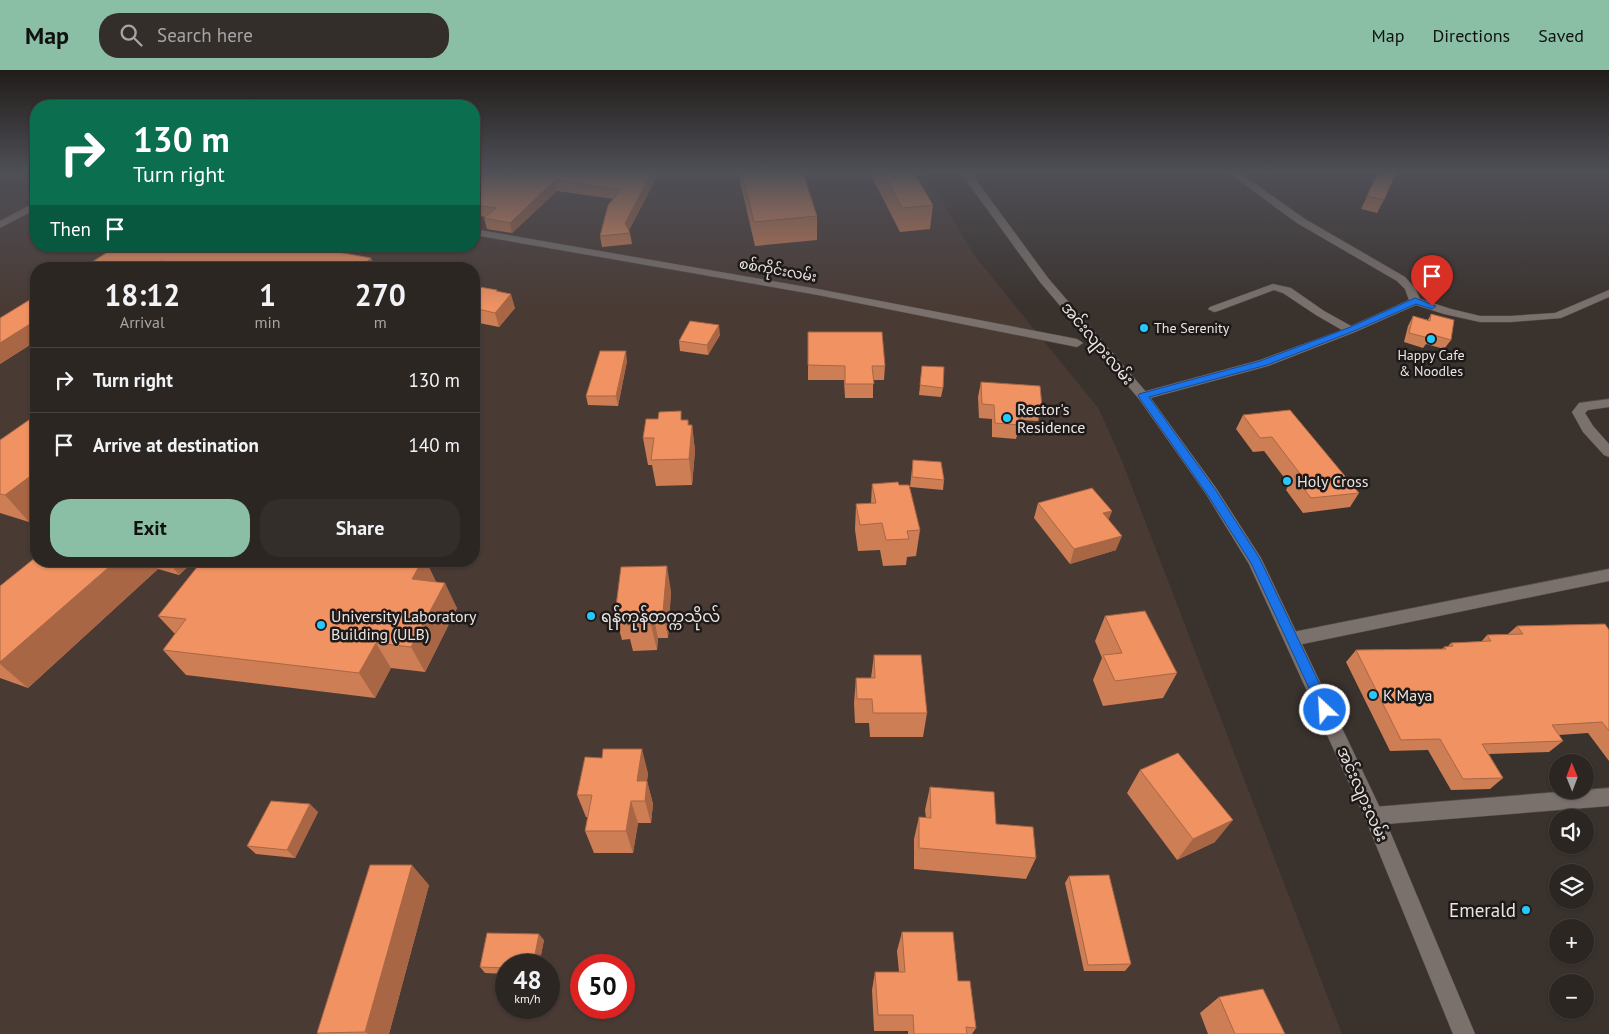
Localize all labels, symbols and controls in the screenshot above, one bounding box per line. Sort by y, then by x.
search box [99,13,449,58]
text: Map [25,20,69,51]
icon: search [117,21,145,49]
text: Search here [157,23,253,47]
text: Map [1372,24,1404,47]
text: Directions [1432,24,1510,47]
text: Saved [1538,24,1584,47]
text: 130 m [133,116,230,162]
icon: right [50,120,115,185]
text: Turn right [133,160,225,188]
icon: arrive [101,215,129,243]
text: Then [50,217,91,241]
street label: စစ်ကိုင်းလမ်း [737,253,818,289]
pin [1411,255,1453,306]
icon: arrive [1418,262,1446,290]
text: 18:12 [104,275,180,314]
text: 1 [259,275,276,314]
text: 270 [355,275,406,314]
street label: အင်းလျားလမ်း [1054,297,1139,391]
text: Arrival [120,312,165,332]
text: min [255,312,281,332]
text: m [374,312,387,332]
place label: The Serenity [1154,319,1230,337]
marker: The Serenity [1138,322,1150,334]
marker: Happy Cafe & Noodles [1425,333,1437,345]
place label: Happy Cafe & Noodles [1397,346,1465,380]
icon: right [50,366,78,394]
text: Turn right [93,368,173,392]
text: 130 m [408,368,460,392]
place label: Rector's Residence [1017,399,1085,437]
marker: Rector's Residence [1001,412,1013,424]
icon: arrive [50,431,78,459]
text: Arrive at destination [93,433,259,457]
text: 140 m [408,433,460,457]
place label: Holy Cross [1297,471,1369,491]
marker: Holy Cross [1281,475,1293,487]
button: Exit [50,499,250,557]
button: Share [260,499,460,557]
place label: ရန်ကုန်တက္ကသိုလ် [601,605,720,631]
place label: University Laboratory Building (ULB) [331,606,477,644]
marker: ရန်ကုန်တက္ကသိုလ် [585,610,597,622]
marker: University Laboratory Building (ULB) [315,619,327,631]
position arrow [1298,683,1350,735]
place label: K Maya [1383,685,1433,705]
marker: K Maya [1367,689,1379,701]
street label: အင်းလျားလမ်း [1329,743,1394,846]
north arrow [1549,754,1594,799]
map controls [1549,754,1594,1019]
button: sound [1549,809,1594,854]
button: layers [1549,864,1594,909]
place label: Emerald [1449,898,1516,922]
marker: Emerald [1520,904,1532,916]
button: + [1549,919,1594,964]
speed limit sign: 50 [570,954,635,1019]
text: 48 [513,964,542,996]
button: − [1549,974,1594,1019]
text: km/h [514,991,541,1006]

